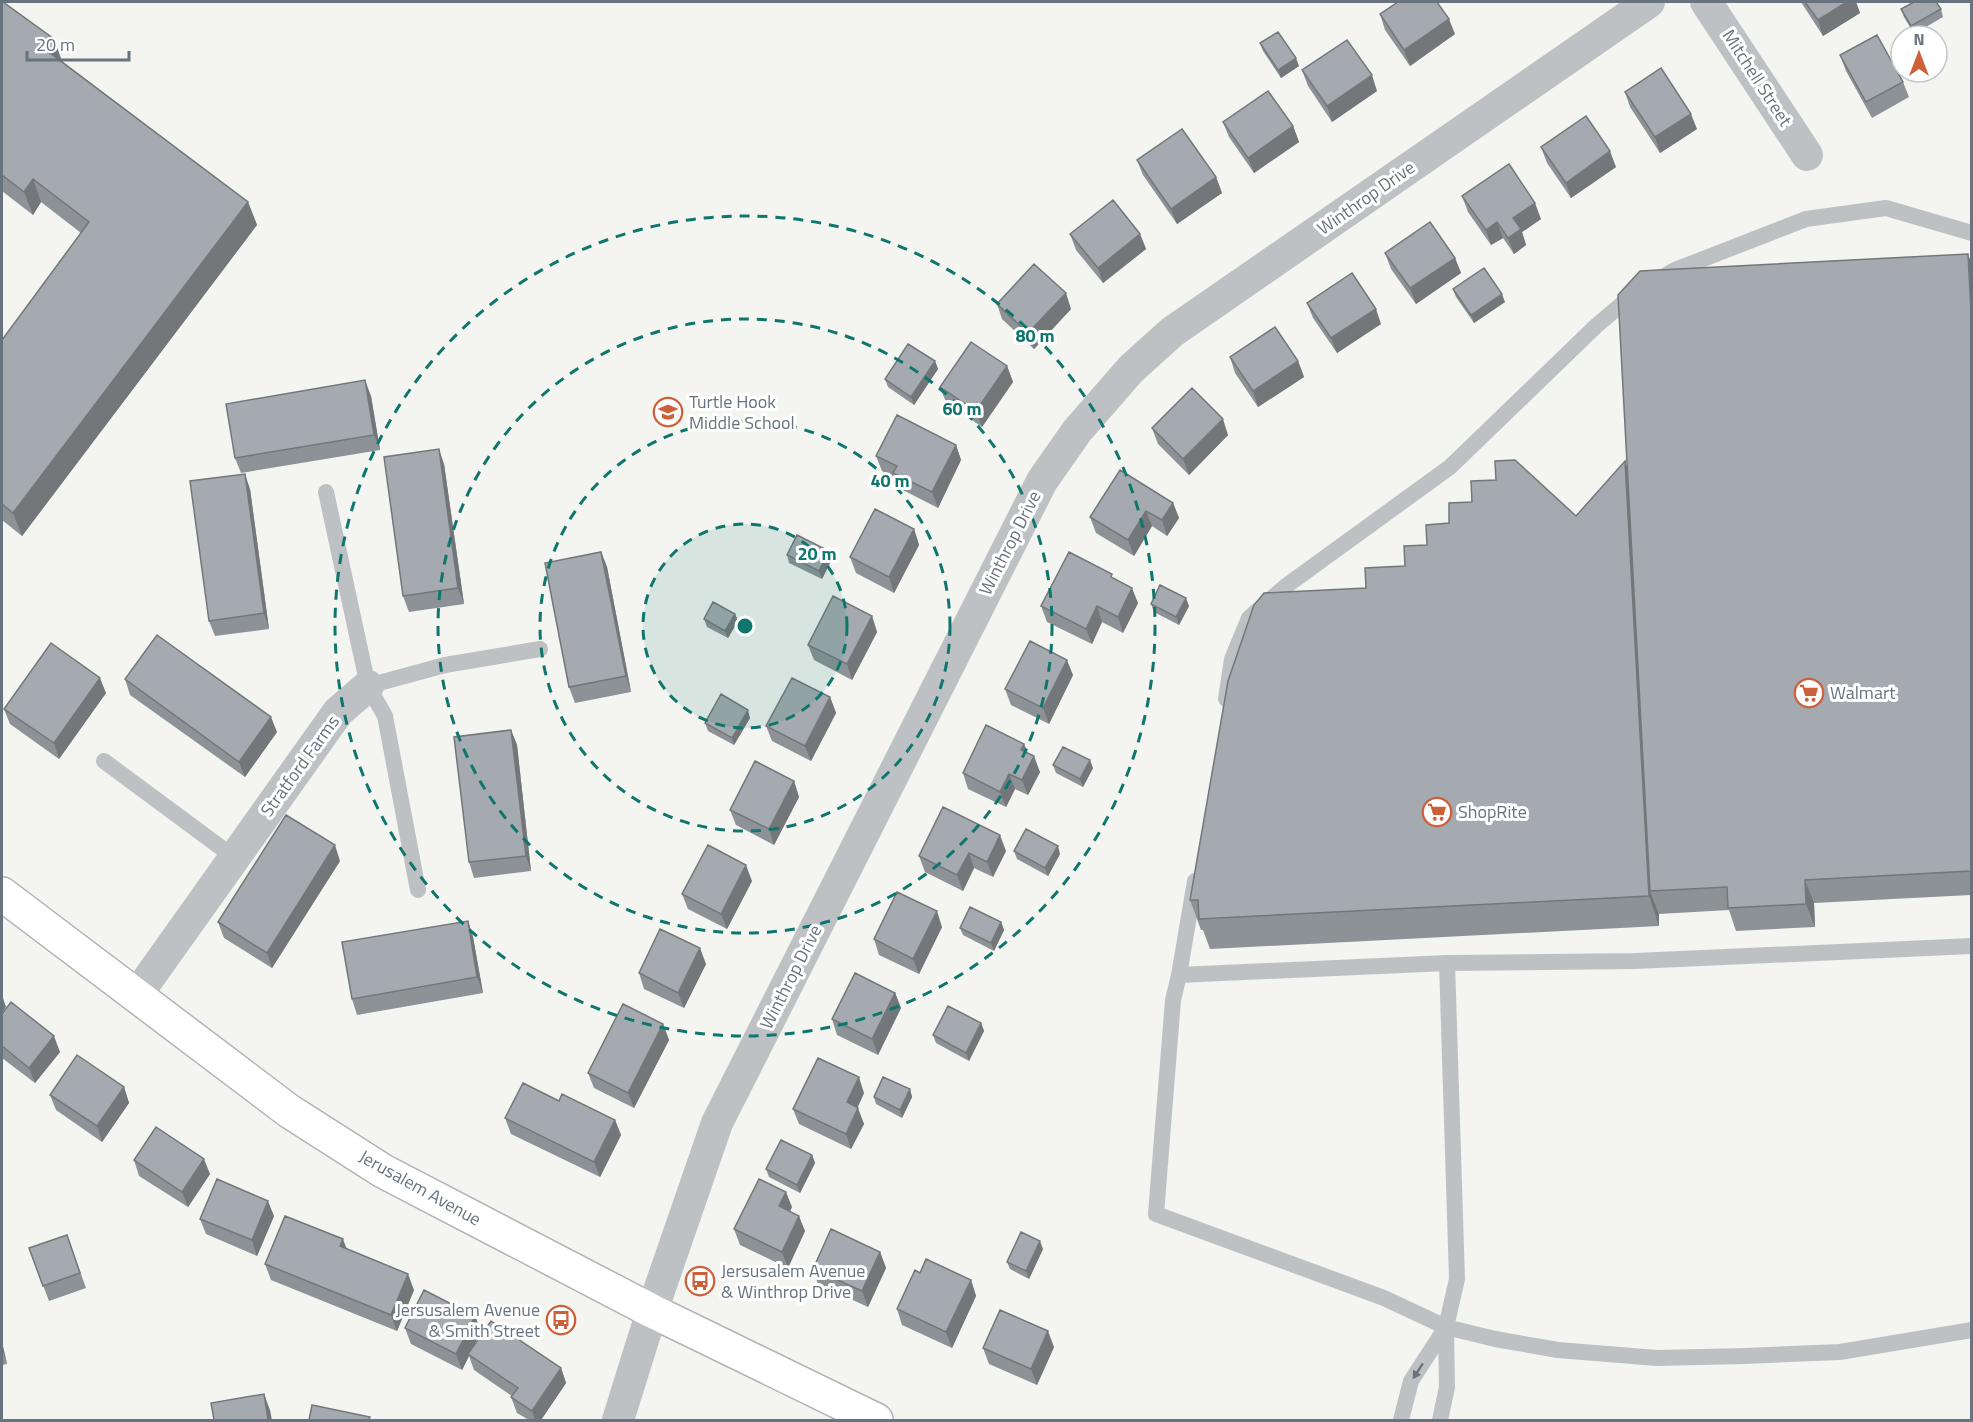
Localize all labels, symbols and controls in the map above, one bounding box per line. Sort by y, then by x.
scale bar [27,24,129,62]
street label: Mitchell Street [1716,24,1799,132]
north arrow [1889,24,1949,84]
text: N [1913,27,1925,51]
text: 20 m [36,31,75,58]
street label: Winthrop Drive [1311,154,1420,241]
text: 80 m [1015,322,1055,349]
place label: Turtle Hook Middle School [689,388,795,436]
text: 60 m [942,395,982,422]
school or university icon: Turtle Hook Middle School [652,396,684,428]
text: 40 m [870,467,910,494]
street label: Winthrop Drive [972,486,1047,600]
text: 20 m [797,540,837,567]
centre of rings [735,616,755,636]
supermarket icon: Walmart [1793,677,1825,709]
place label: Walmart [1830,679,1896,706]
street label: Stratford Farms [253,709,346,822]
supermarket icon: ShopRite [1421,796,1453,828]
place label: ShopRite [1458,798,1527,825]
street label: Winthrop Drive [753,920,828,1034]
street label: Jerusalem Avenue [354,1143,486,1232]
place label: Jersusalem Avenue & Winthrop Drive [721,1257,865,1305]
bus stop icon: Jersusalem Avenue & Winthrop Drive [684,1265,716,1297]
place label: Jersusalem Avenue & Smith Street [396,1296,541,1344]
bus stop icon: Jersusalem Avenue & Smith Street [545,1304,577,1336]
one-way arrow [1412,1363,1423,1379]

